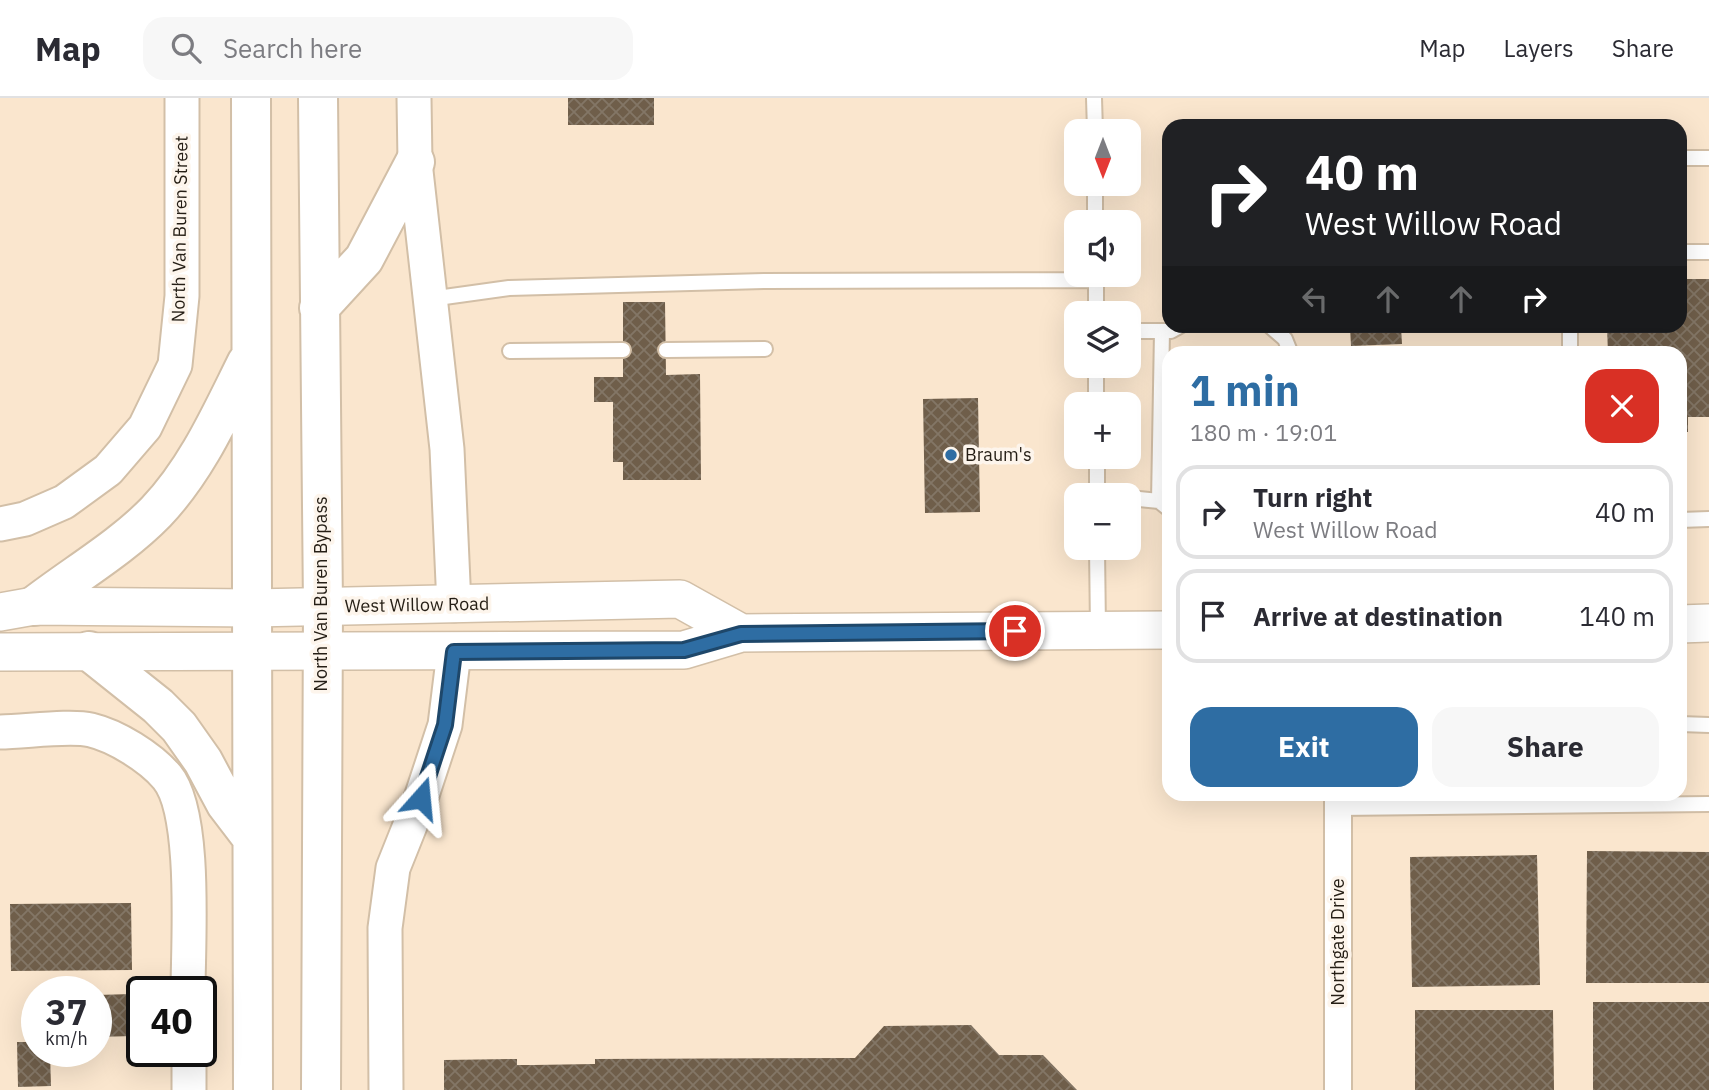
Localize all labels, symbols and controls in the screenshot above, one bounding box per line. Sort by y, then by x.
search box [143,17,633,80]
text: Map [35,27,101,70]
icon: search [167,29,205,67]
text: Search here [223,31,362,65]
text: Map [1419,32,1466,64]
text: Layers [1504,32,1574,64]
text: Share [1612,32,1674,64]
north arrow [1064,119,1141,196]
map controls [1064,119,1141,560]
street label: North Van Buren Street [166,135,193,323]
text: 40 m [1305,140,1419,203]
icon: right [1190,147,1281,238]
text: West Willow Road [1305,202,1562,244]
button: sound [1064,210,1141,287]
icon: left [1296,280,1334,318]
icon: ahead [1369,280,1407,318]
icon: ahead [1442,280,1480,318]
icon: right [1515,280,1553,318]
button: layers [1064,301,1141,378]
text: 1 min [1190,363,1300,418]
button: close [1585,369,1659,443]
button: + [1064,392,1141,469]
text: 180 m · 19:01 [1190,417,1337,447]
place label: Braum's [965,443,1032,466]
marker: Braum's [943,447,959,463]
text: Turn right [1253,480,1372,514]
button: − [1064,483,1141,560]
icon: right [1194,493,1232,531]
text: 40 m [1595,495,1655,529]
street label: North Van Buren Bypass [309,496,332,692]
text: West Willow Road [1253,514,1438,544]
street label: West Willow Road [345,592,489,617]
icon: arrive [1194,597,1232,635]
text: Arrive at destination [1253,599,1503,633]
text: 140 m [1579,599,1655,633]
pin [985,601,1045,661]
icon: arrive [996,612,1034,650]
button: Exit [1190,707,1418,787]
button: Share [1432,707,1659,787]
position arrow [384,761,458,835]
street label: Northgate Drive [1326,878,1349,1006]
speed limit sign: 40 [126,976,217,1067]
text: 37 [45,989,88,1035]
text: km/h [45,1027,88,1050]

